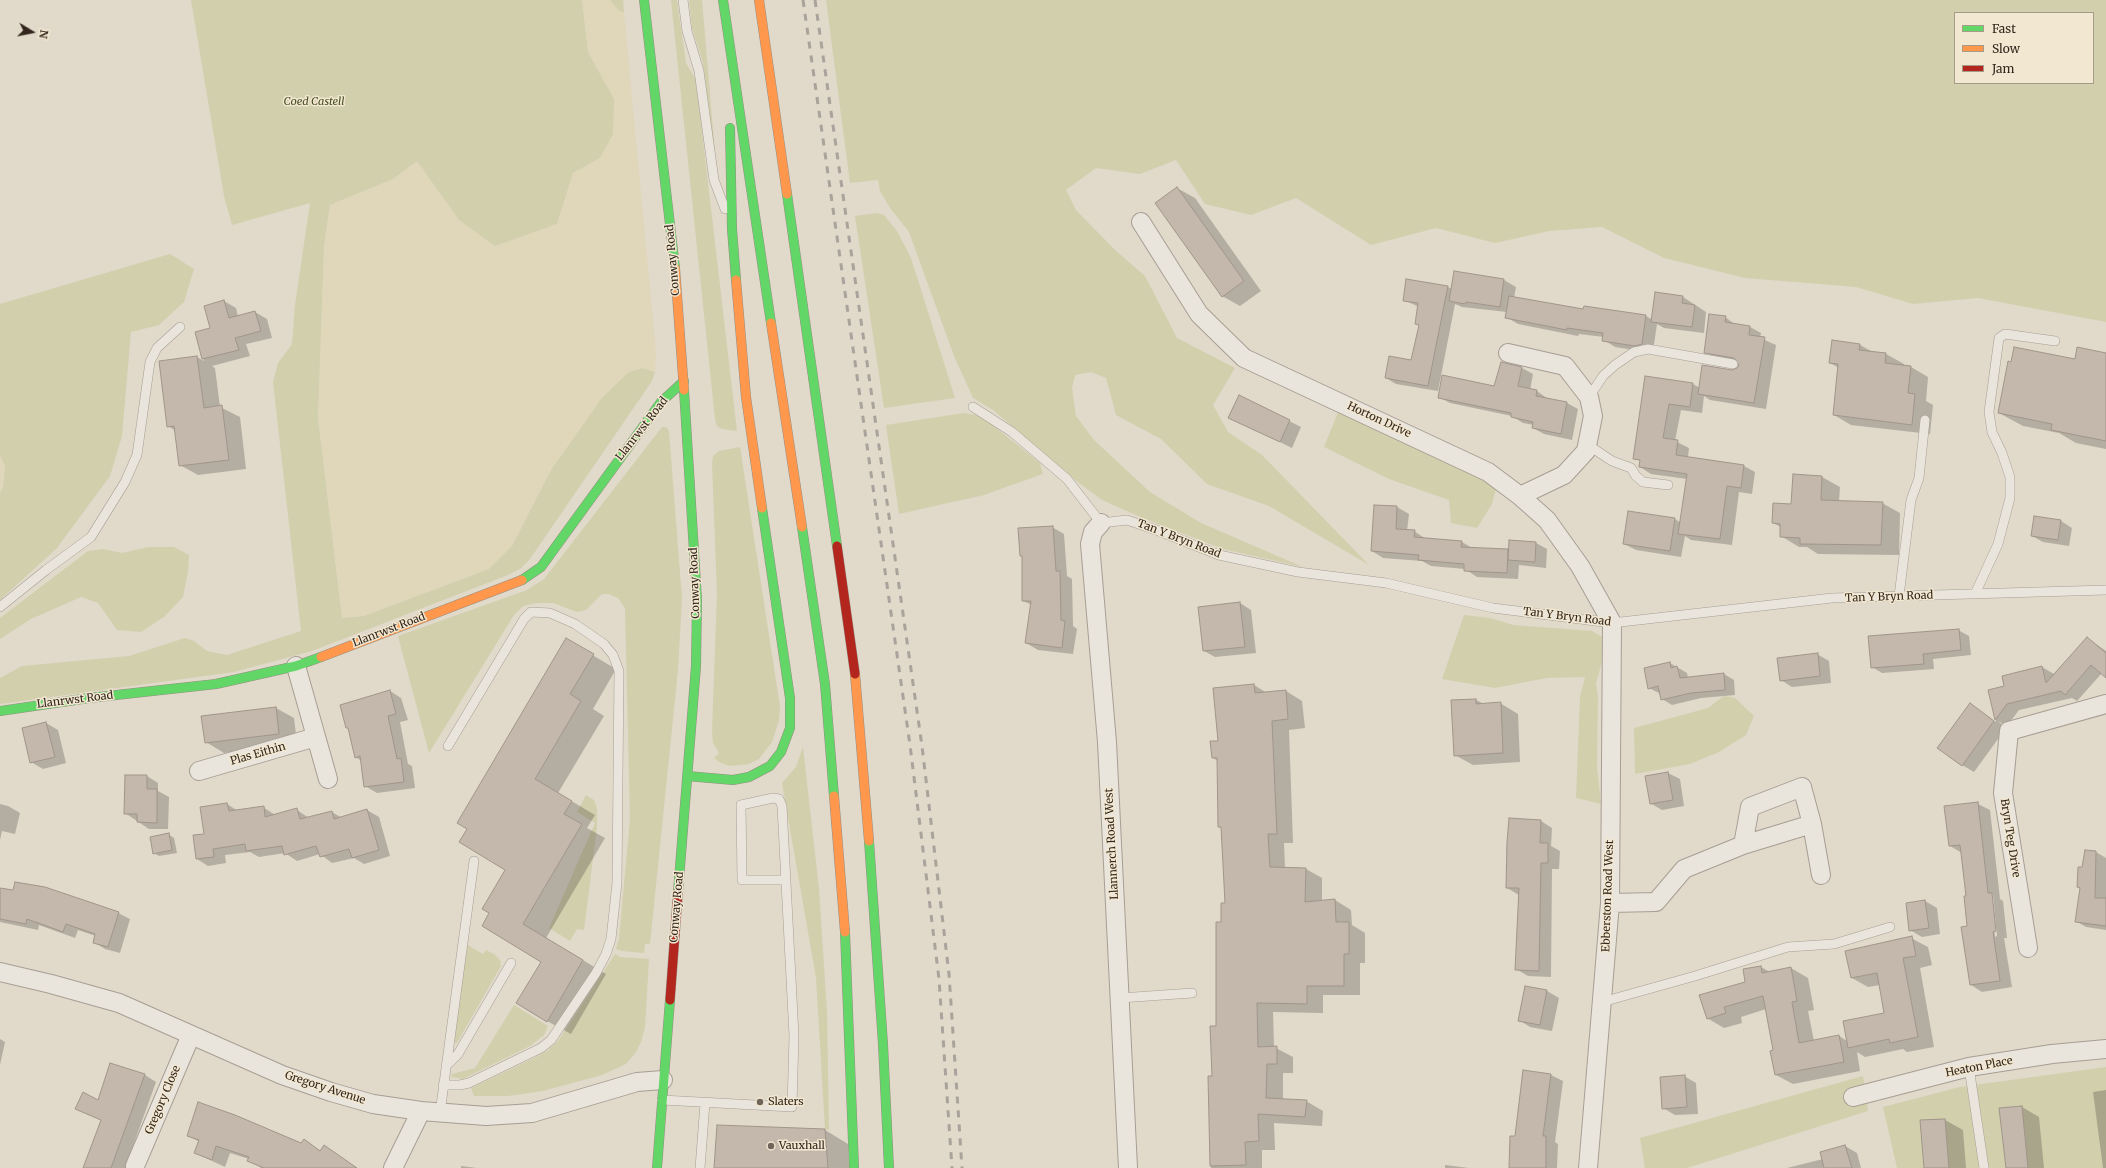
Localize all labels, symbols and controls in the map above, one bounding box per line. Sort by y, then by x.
north arrow [12,12,52,52]
legend [1954,12,2094,84]
text: Fast [1992,21,2016,36]
text: N [36,29,51,40]
text: Slow [1992,41,2020,56]
text: Jam [1992,61,2014,76]
park label: Coed Castell [284,95,344,109]
street label: Conway Road [663,224,683,296]
street label: Llanrwst Road [613,395,671,463]
street label: Horton Drive [1345,399,1413,441]
street label: Tan Y Bryn Road [1135,517,1223,561]
street label: Conway Road [687,547,703,619]
street label: Tan Y Bryn Road [1845,589,1933,605]
street label: Tan Y Bryn Road [1522,605,1612,629]
street label: Llanrwst Road [351,610,427,650]
street label: Llanrwst Road [36,689,114,711]
street label: Plas Eithin [229,740,287,768]
street label: Llannerch Road West [1102,788,1122,900]
street label: Bryn Teg Drive [1997,798,2023,878]
street label: Ebberston Road West [1599,840,1617,952]
street label: Conway Road [667,871,687,943]
street label: Heaton Place [1944,1054,2014,1080]
street label: Gregory Close [143,1064,183,1136]
street label: Gregory Avenue [283,1069,367,1107]
place label: Slaters [768,1095,804,1109]
marker: Slaters [755,1097,765,1107]
place label: Vauxhall [779,1139,825,1153]
marker: Vauxhall [766,1141,776,1151]

